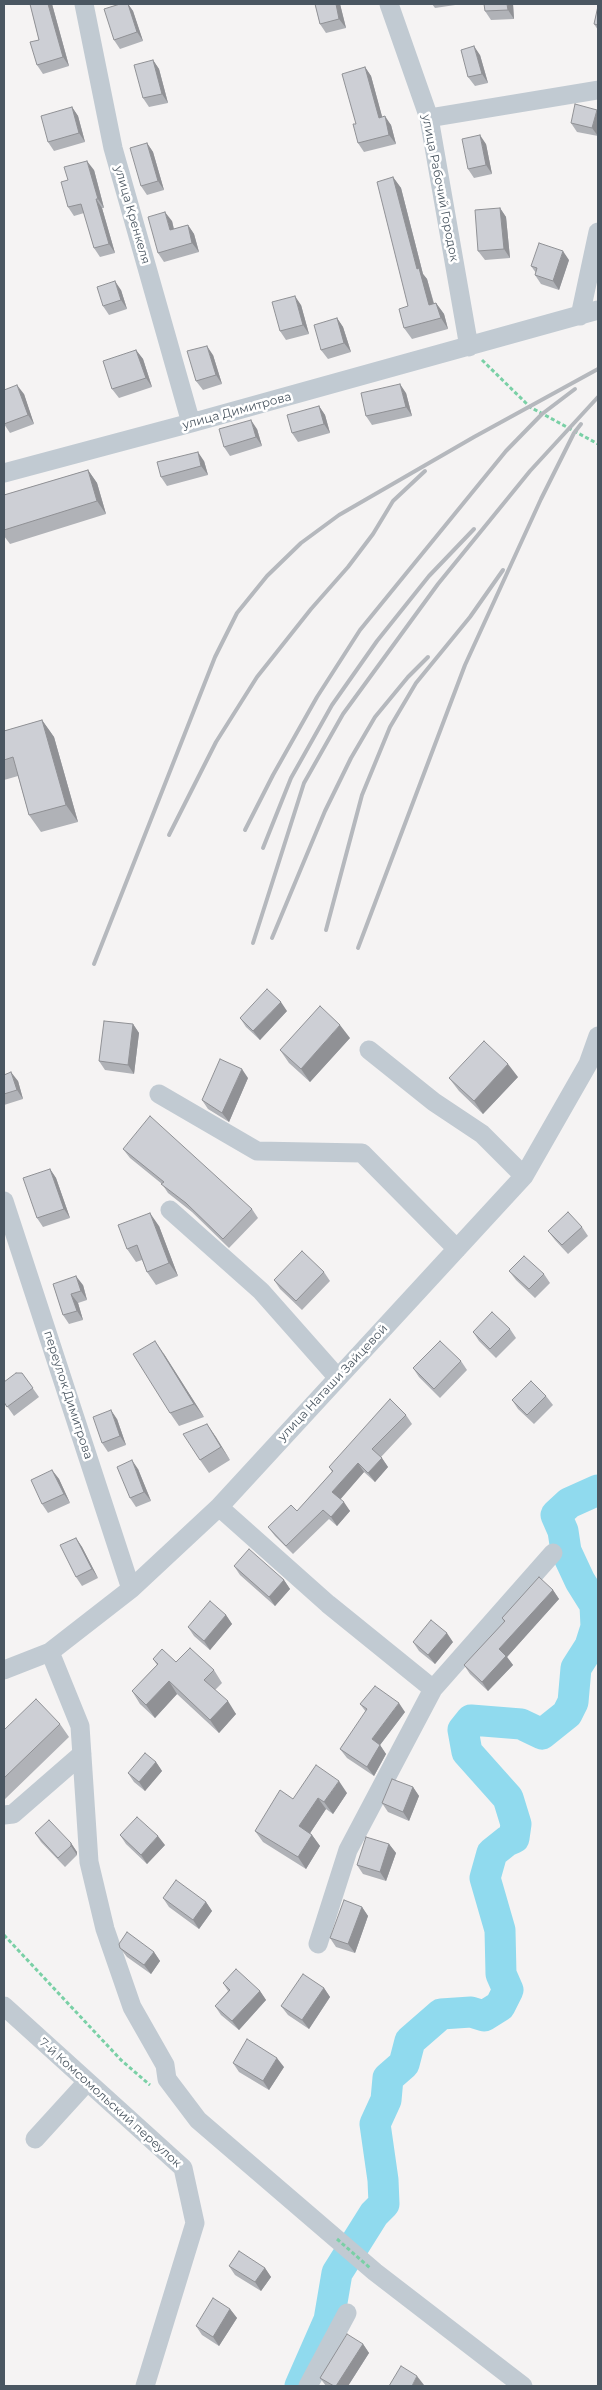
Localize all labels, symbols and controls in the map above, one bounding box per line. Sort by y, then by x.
street label: улица Рабочий Городок [419,113,461,263]
street label: улица Кренкеля [111,164,153,266]
street label: улица Димитрова [181,390,293,432]
street label: улица Наташи Зайцевой [275,1322,391,1444]
street label: переулок Димитрова [40,1329,96,1461]
street label: 7-й Комсомольский переулок [36,2035,184,2171]

